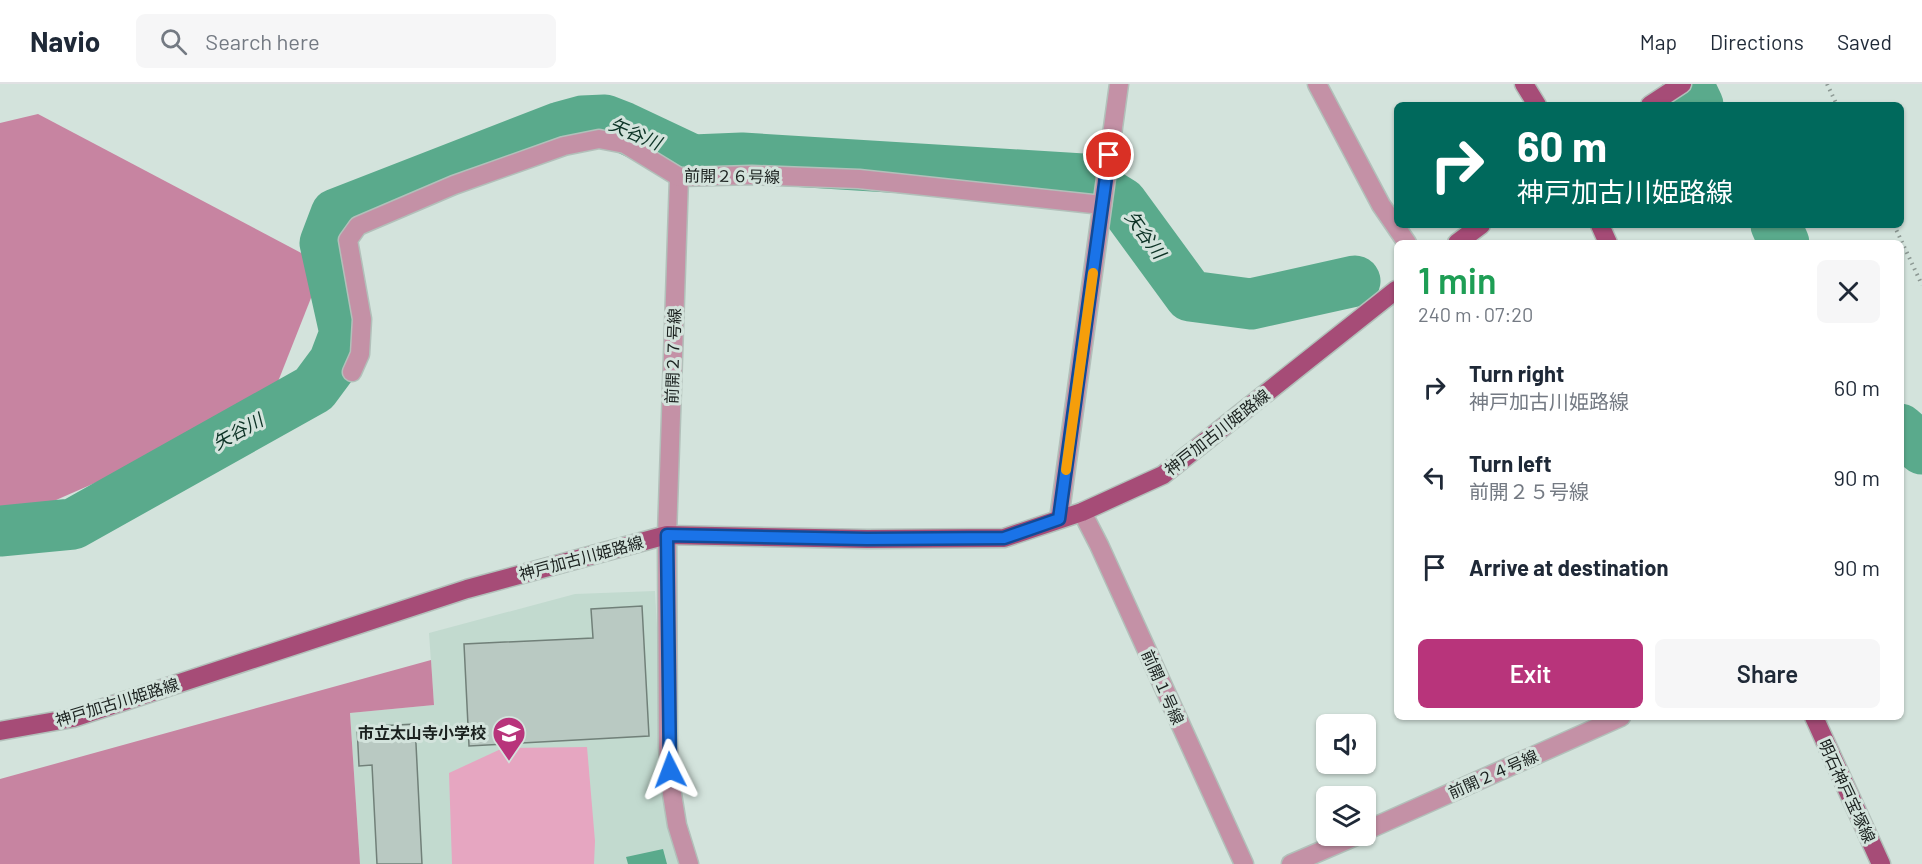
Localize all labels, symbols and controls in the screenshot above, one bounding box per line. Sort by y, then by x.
search box [136,14,556,68]
text: Navio [30,24,100,58]
icon: search [157,25,190,58]
text: Search here [205,28,320,54]
text: Map [1640,29,1677,54]
text: Directions [1710,29,1804,54]
text: Saved [1837,29,1892,54]
water label: 矢谷川 [606,112,666,155]
text: 60 m [1517,120,1607,170]
icon: right [1418,126,1496,204]
pin [1083,129,1134,180]
icon: arrive [1092,138,1125,171]
street label: 前開２６号線 [684,165,780,186]
text: 神戸加古川姫路線 [1517,175,1733,207]
water label: 矢谷川 [1121,206,1172,264]
text: 1 min [1418,258,1497,301]
button: close [1817,260,1880,323]
text: 240 m · 07:20 [1418,302,1533,326]
street label: 前開２７号線 [661,308,684,404]
text: Turn right [1469,360,1564,386]
icon: right [1418,371,1451,404]
text: 60 m [1834,374,1880,400]
street label: 神戸加古川姫路線 [1160,385,1273,478]
text: 神戸加古川姫路線 [1469,389,1629,413]
water label: 矢谷川 [209,407,268,454]
text: Turn left [1469,450,1552,476]
icon: left [1418,461,1451,494]
text: 90 m [1834,464,1880,490]
text: 前開２５号線 [1469,479,1589,503]
street label: 神戸加古川姫路線 [517,532,645,583]
icon: arrive [1418,551,1451,584]
text: Arrive at destination [1469,554,1668,580]
text: 90 m [1834,554,1880,580]
button: Exit [1418,639,1643,708]
button: Share [1655,639,1880,708]
street label: 前開１号線 [1139,646,1188,727]
street label: 神戸加古川姫路線 [53,674,181,729]
map controls [1316,714,1376,846]
button: sound [1316,714,1376,774]
school or university icon: 市立太山寺小学校 [491,715,527,762]
place label: 市立太山寺小学校 [358,723,486,742]
street label: 明石神戸宝塚線 [1815,736,1880,846]
position arrow [638,738,702,802]
street label: 前開２４号線 [1445,745,1541,802]
button: layers [1316,786,1376,846]

